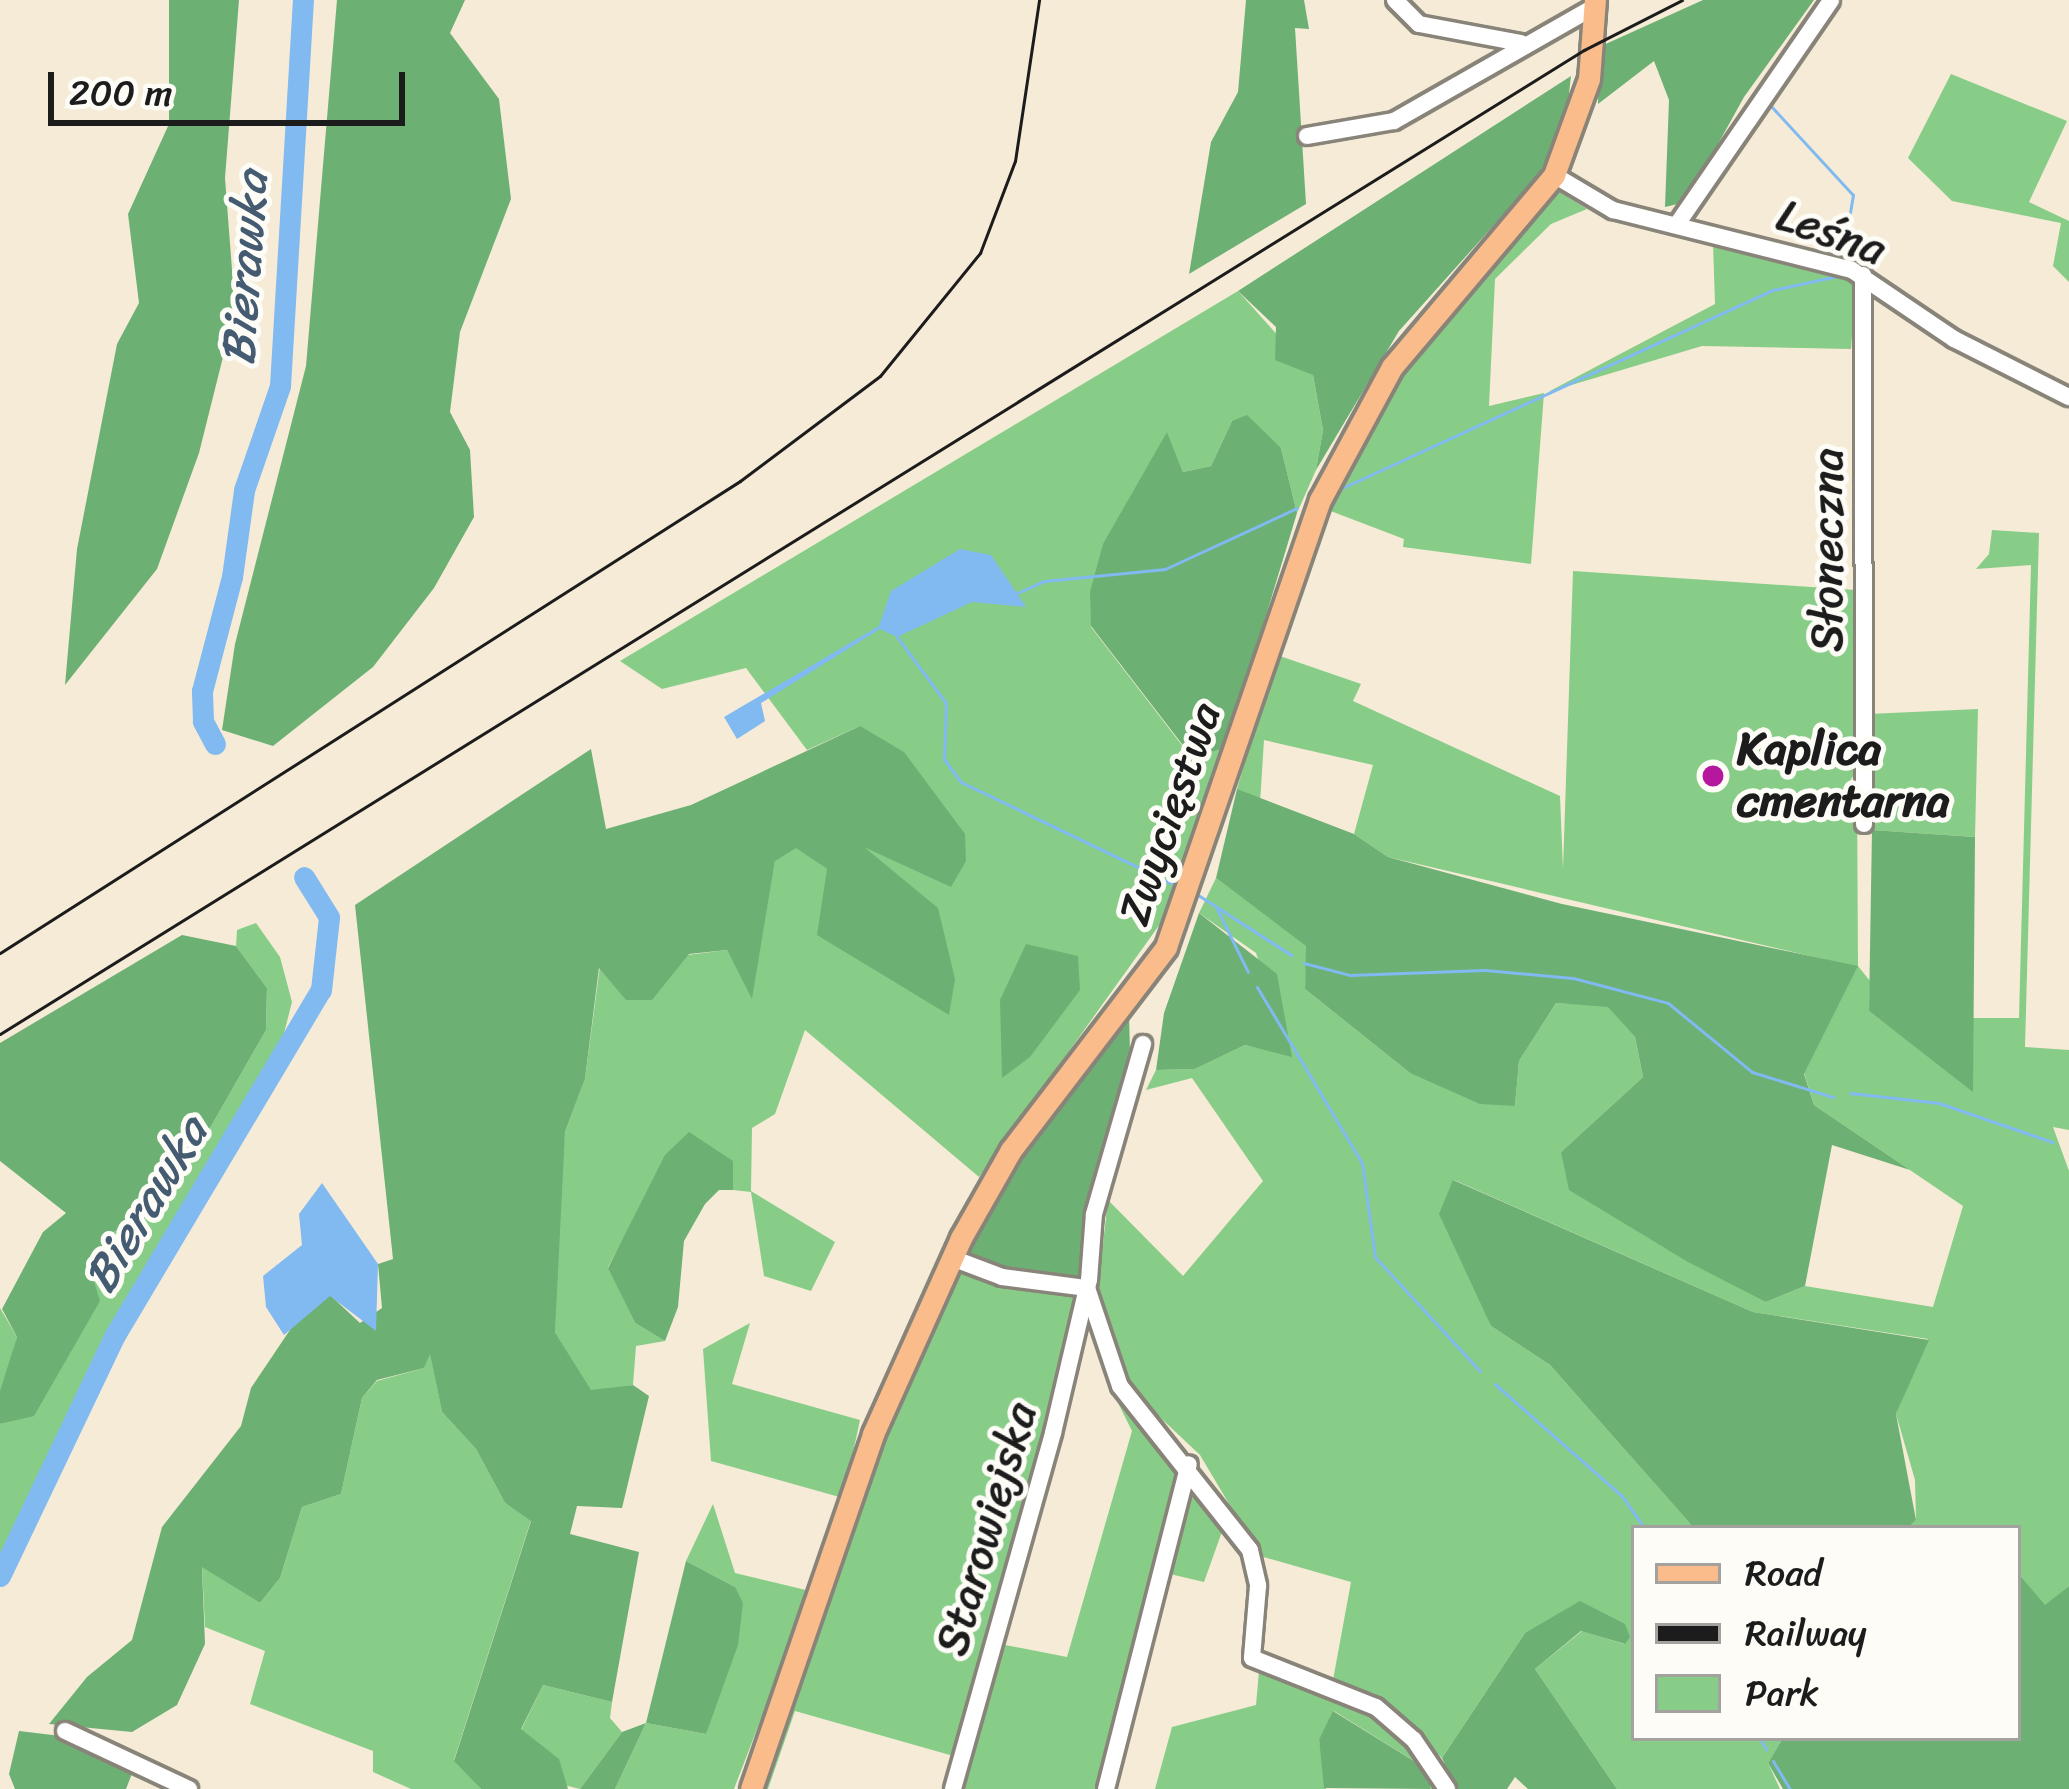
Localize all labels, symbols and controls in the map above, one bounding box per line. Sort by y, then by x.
scale bar [54,48,411,122]
text: 200 m [69,61,172,125]
water label: Bierawka [208,169,280,367]
street label: Leśna [1769,189,1893,277]
street label: Słoneczna [1801,448,1855,652]
street label: Zwycięstwa [1107,696,1233,932]
place label: Kaplica cmentarna [1737,723,1949,829]
marker: Kaplica cmentarna [1700,763,1726,789]
water label: Bierawka [70,1106,220,1302]
street label: Starowiejska [925,1396,1049,1662]
legend [1631,1525,2021,1741]
text: Road [1745,1541,1822,1605]
text: Railway [1745,1601,1867,1665]
text: Park [1745,1661,1819,1725]

